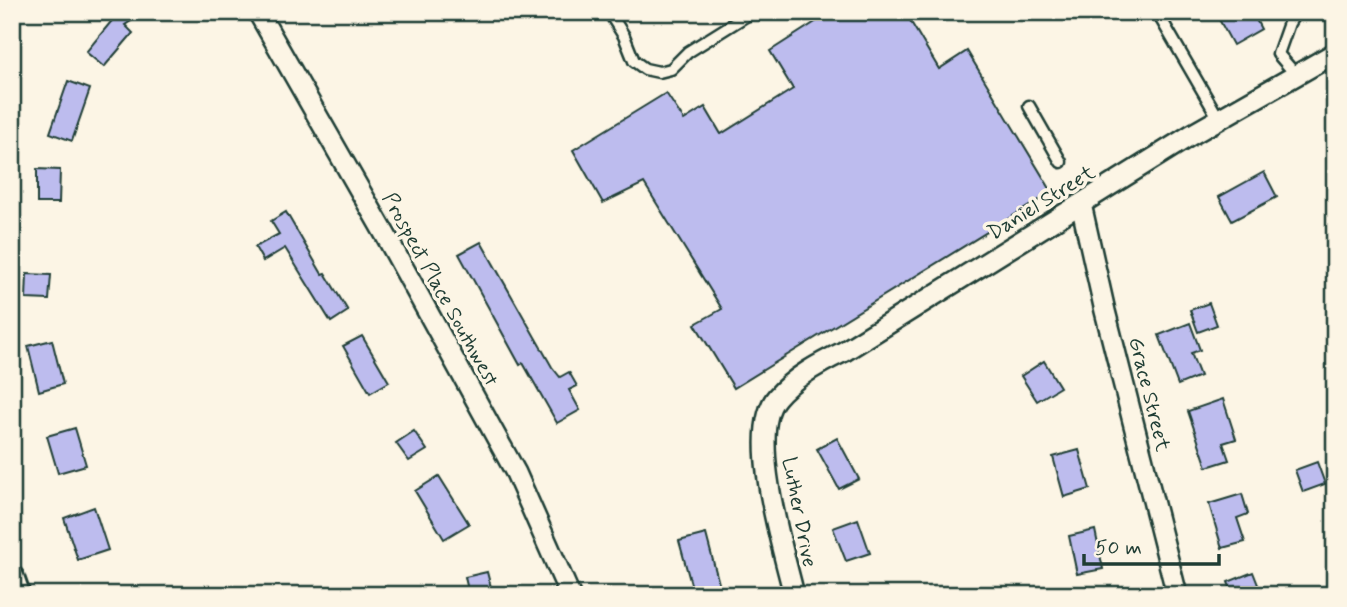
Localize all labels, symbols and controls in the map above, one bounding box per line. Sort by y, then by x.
street label: Daniel Street [982,158,1101,247]
street label: Prospect Place Southwest [375,188,505,392]
street label: Grace Street [1121,334,1177,455]
street label: Luther Drive [775,455,823,570]
scale bar [1084,523,1219,567]
text: 50 m [1095,534,1142,562]

